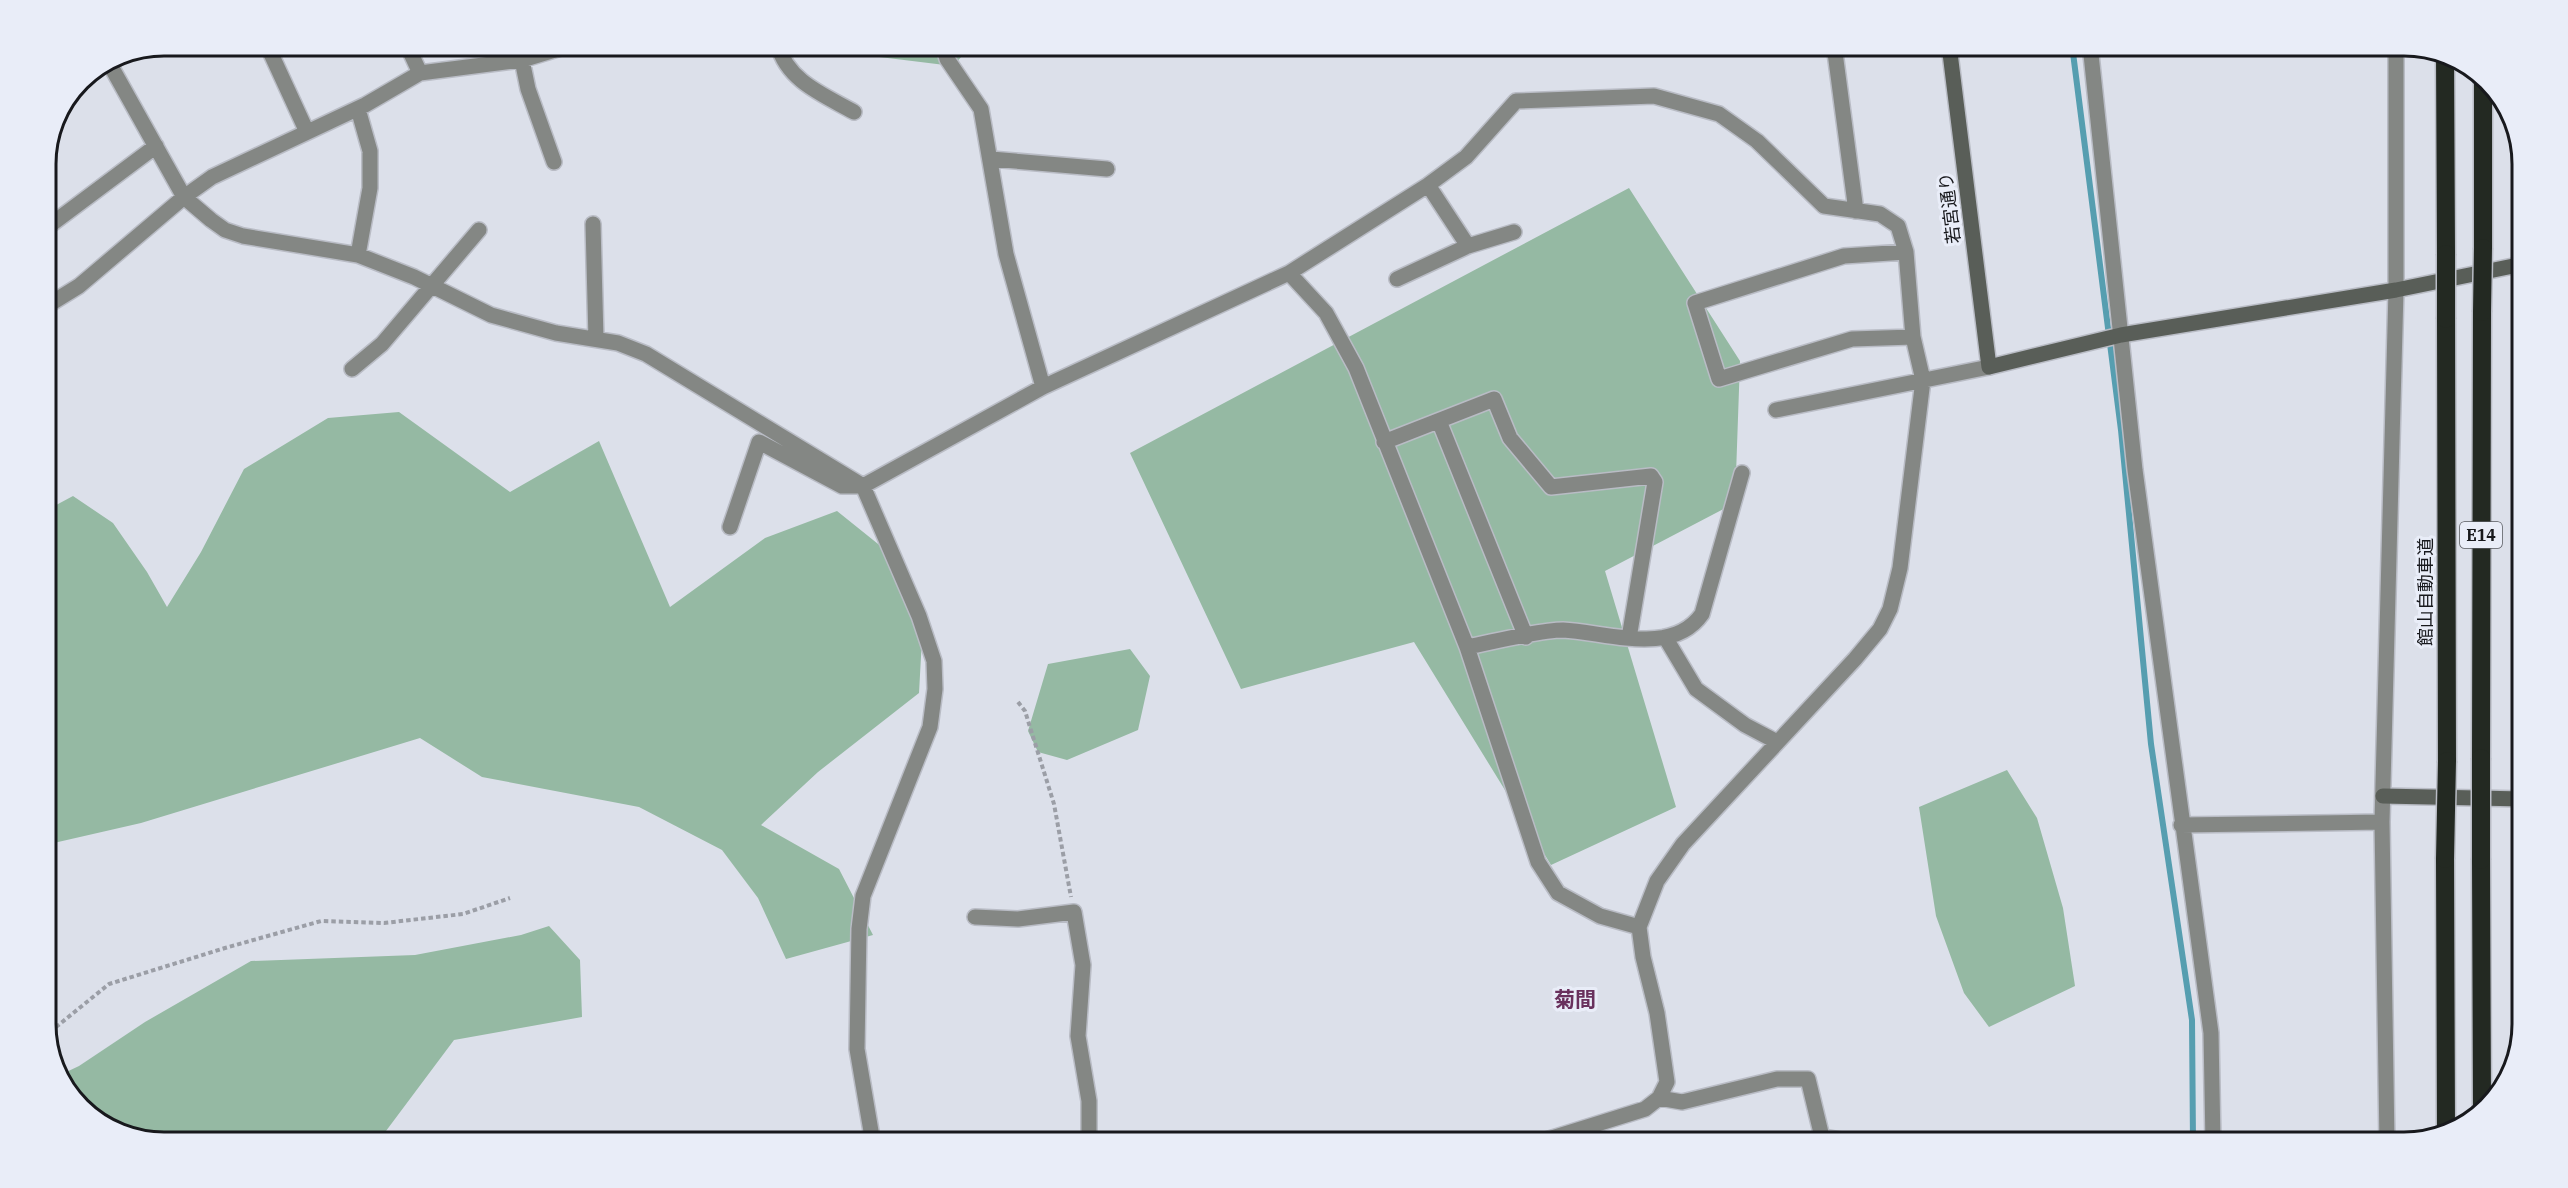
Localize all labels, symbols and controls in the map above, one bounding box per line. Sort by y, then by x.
street label: 若宮通り [1934,171,1965,245]
road number: E14 [2460,522,2502,548]
street label: 館山自動車道 [2414,538,2437,646]
district label: 菊間 [1554,985,1596,1013]

